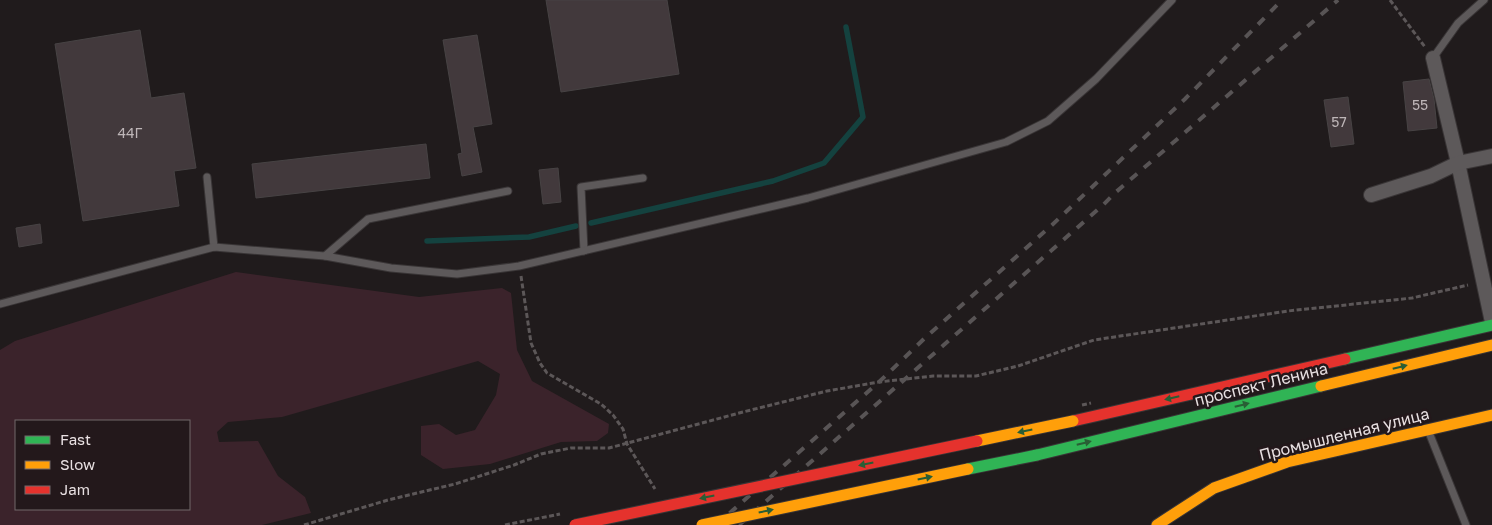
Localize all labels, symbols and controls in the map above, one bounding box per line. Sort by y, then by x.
house number: 55 [1412,96,1428,113]
house number: 57 [1331,113,1347,130]
house number: 44Г [118,124,143,141]
street label: проспект Ленина [1192,358,1330,410]
one-way arrow [1393,363,1408,371]
one-way arrow [1164,394,1179,402]
one-way arrow [1235,401,1250,409]
street label: Промышленная улица [1257,403,1431,465]
legend [15,420,190,510]
one-way arrow [1016,427,1032,435]
text: Fast [60,430,91,448]
one-way arrow [1077,439,1092,447]
text: Slow [60,455,95,473]
one-way arrow [858,460,873,468]
one-way arrow [918,474,933,482]
text: Jam [60,480,90,498]
one-way arrow [698,494,714,502]
one-way arrow [759,507,775,515]

